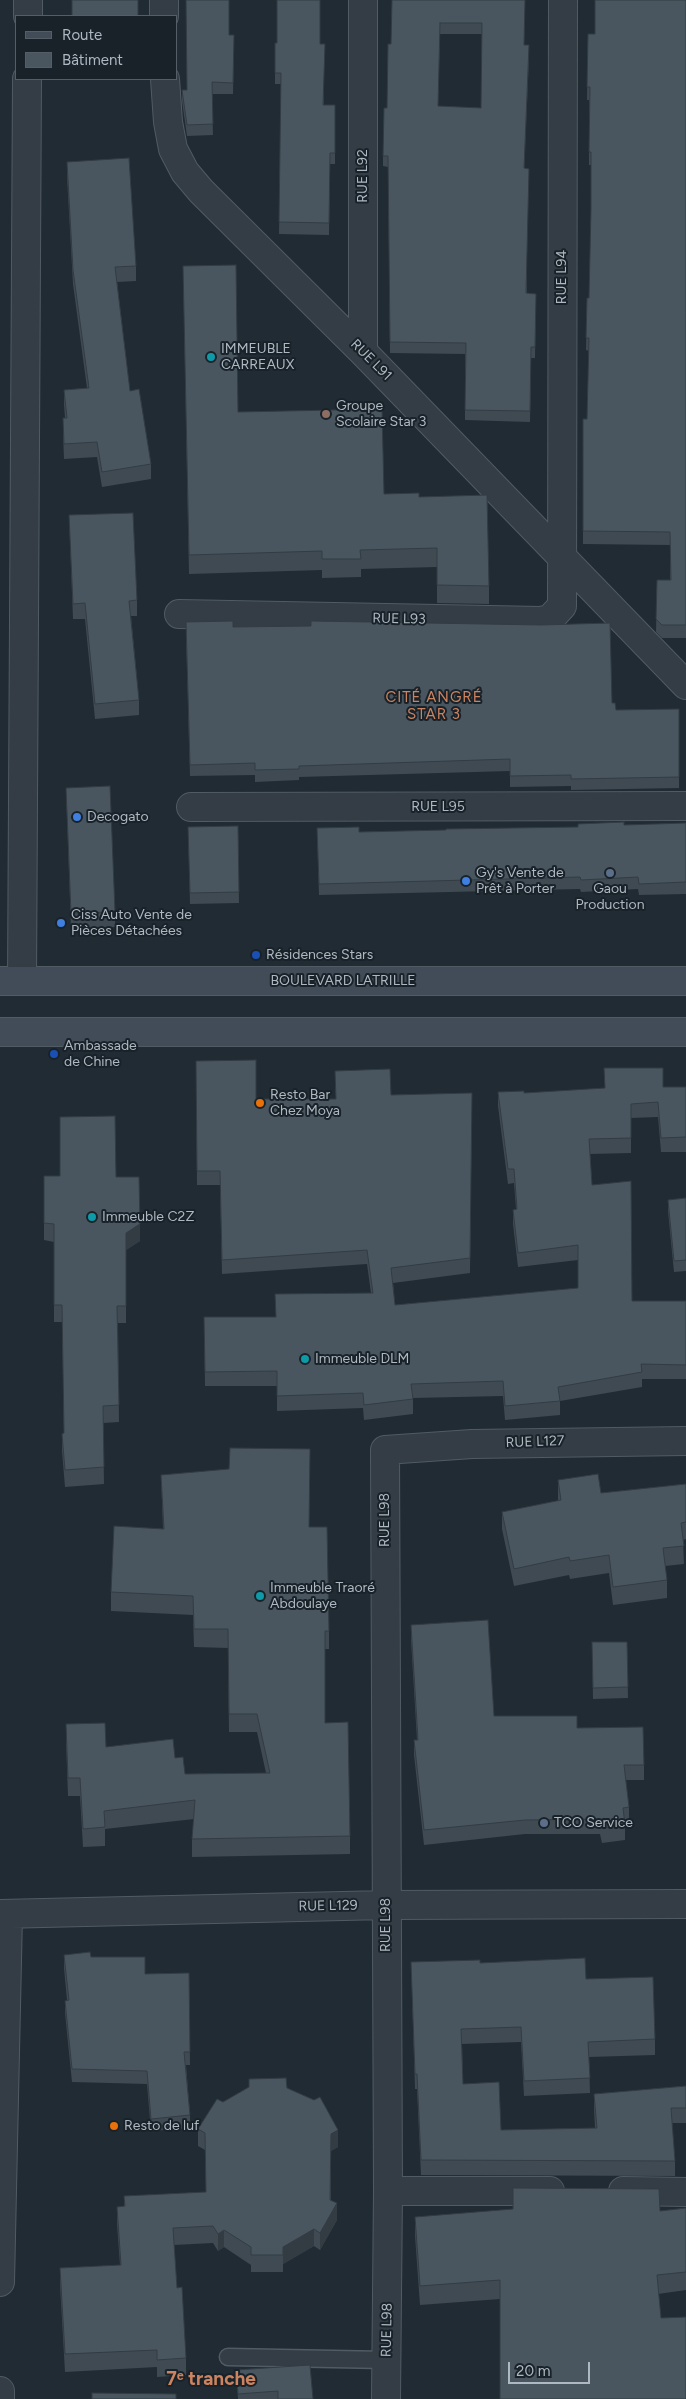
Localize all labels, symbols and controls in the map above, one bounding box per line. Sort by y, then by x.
legend [15,15,178,80]
text: Route [62,26,102,44]
text: Bâtiment [62,51,123,69]
street label: RUE L92 [355,149,371,203]
street label: RUE L94 [554,250,570,304]
street label: RUE L91 [347,336,395,384]
place label: IMMEUBLE CARREAUX [221,341,294,374]
marker: IMMEUBLE CARREAUX [205,351,217,363]
place label: Groupe Scolaire Star 3 [336,398,426,431]
marker: Groupe Scolaire Star 3 [320,408,332,420]
street label: RUE L93 [372,610,426,628]
district label: CITÉ ANGRÉ STAR 3 [384,689,484,724]
street label: RUE L95 [411,799,465,815]
place label: Decogato [87,809,149,825]
marker: Decogato [71,811,83,823]
place label: Gy's Vente de Prêt à Porter [476,865,564,898]
marker: Gaou Production [604,867,616,879]
marker: Gy's Vente de Prêt à Porter [460,875,472,887]
place label: Gaou Production [576,881,644,914]
place label: Ciss Auto Vente de Pièces Détachées [71,907,192,940]
marker: Ciss Auto Vente de Pièces Détachées [55,917,67,929]
place label: Résidences Stars [266,947,373,963]
marker: Résidences Stars [250,949,262,961]
street label: BOULEVARD LATRILLE [270,973,416,989]
place label: Ambassade de Chine [64,1038,137,1070]
marker: Ambassade de Chine [48,1048,60,1060]
place label: Resto Bar Chez Moya [270,1087,340,1120]
marker: Resto Bar Chez Moya [254,1097,266,1109]
place label: Immeuble C2Z [102,1209,194,1225]
marker: Immeuble C2Z [86,1211,98,1223]
place label: Immeuble DLM [315,1351,409,1367]
marker: Immeuble DLM [299,1353,311,1365]
street label: RUE L127 [505,1433,565,1451]
street label: RUE L98 [377,1493,393,1547]
place label: Immeuble Traoré Abdoulaye [270,1580,375,1612]
marker: Immeuble Traoré Abdoulaye [254,1590,266,1602]
place label: TCO Service [554,1815,633,1831]
marker: TCO Service [538,1817,550,1829]
street label: RUE L129 [298,1897,358,1915]
street label: RUE L98 [378,1898,394,1952]
place label: Resto de luf [124,2118,199,2134]
marker: Resto de luf [108,2120,120,2132]
street label: RUE L98 [378,2303,396,2357]
scale bar [511,2352,594,2384]
text: 20 m [516,2362,550,2380]
district label: 7ᵉ tranche [166,2368,256,2390]

